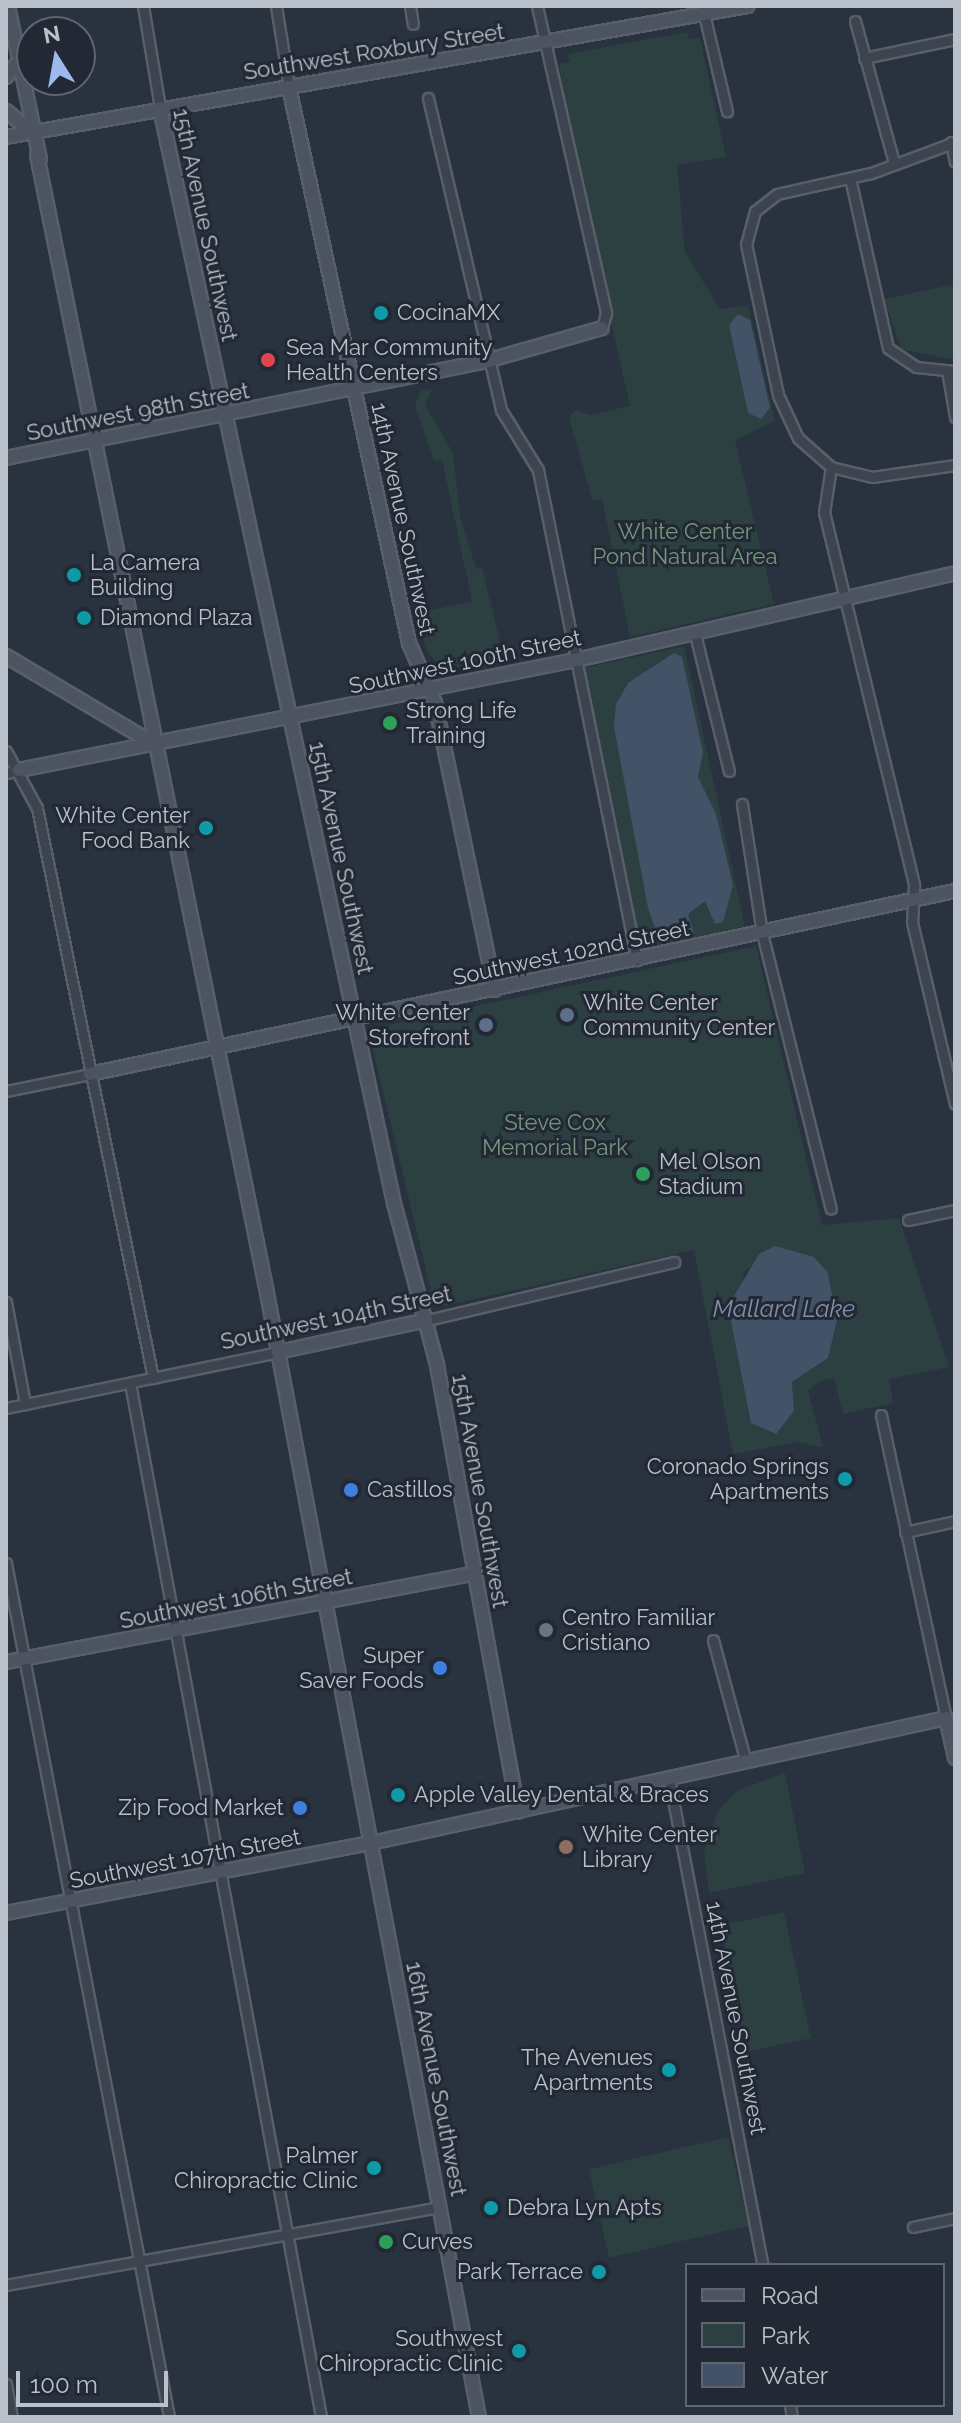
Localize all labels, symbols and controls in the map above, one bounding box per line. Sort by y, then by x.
north arrow [16,16,96,96]
street label: Southwest Roxbury Street [242,18,506,86]
text: N [41,20,63,49]
street label: 15th Avenue Southwest [167,106,243,344]
place label: CocinaMX [397,300,500,326]
marker: CocinaMX [372,304,390,322]
place label: Sea Mar Community Health Centers [286,334,493,386]
marker: Sea Mar Community Health Centers [257,349,279,371]
street label: Southwest 98th Street [24,377,252,447]
street label: 14th Avenue Southwest [365,400,441,638]
park label: White Center Pond Natural Area [592,518,778,570]
place label: La Camera Building [90,549,200,600]
marker: La Camera Building [65,566,83,584]
place label: Diamond Plaza [100,605,252,631]
marker: Diamond Plaza [75,609,93,627]
street label: Southwest 100th Street [347,624,583,700]
place label: Strong Life Training [406,697,516,748]
marker: Strong Life Training [381,714,399,732]
street label: 15th Avenue Southwest [303,739,379,977]
place label: White Center Food Bank [55,802,190,854]
marker: White Center Food Bank [197,819,215,837]
street label: Southwest 102nd Street [450,915,692,991]
place label: White Center Community Center [583,989,776,1040]
place label: White Center Storefront [335,999,470,1050]
marker: White Center Community Center [558,1006,576,1024]
marker: White Center Storefront [477,1016,495,1034]
park label: Steve Cox Memorial Park [482,1109,628,1160]
place label: Mel Olson Stadium [659,1148,762,1200]
marker: Mel Olson Stadium [634,1165,652,1183]
street label: Southwest 104th Street [218,1281,454,1355]
water label: Mallard Lake [713,1295,855,1323]
street label: 15th Avenue Southwest [446,1372,514,1610]
place label: Coronado Springs Apartments [647,1453,829,1504]
marker: Coronado Springs Apartments [836,1470,854,1488]
place label: Castillos [367,1477,453,1503]
marker: Castillos [342,1481,360,1499]
street label: Southwest 106th Street [117,1563,355,1635]
place label: Centro Familiar Cristiano [562,1604,715,1656]
marker: Centro Familiar Cristiano [537,1621,555,1639]
place label: Super Saver Foods [299,1642,424,1694]
marker: Super Saver Foods [431,1659,449,1677]
place label: Apple Valley Dental & Braces [414,1782,711,1808]
marker: Apple Valley Dental & Braces [389,1786,407,1804]
place label: Zip Food Market [118,1795,284,1821]
marker: Zip Food Market [291,1799,309,1817]
place label: White Center Library [582,1821,717,1872]
street label: Southwest 107th Street [67,1824,303,1894]
marker: White Center Library [557,1838,575,1856]
street label: 14th Avenue Southwest [700,1899,772,2137]
street label: 16th Avenue Southwest [400,1959,472,2199]
place label: The Avenues Apartments [520,2044,653,2096]
marker: The Avenues Apartments [660,2061,678,2079]
place label: Palmer Chiropractic Clinic [174,2142,358,2194]
marker: Palmer Chiropractic Clinic [365,2159,383,2177]
place label: Debra Lyn Apts [507,2195,662,2221]
marker: Debra Lyn Apts [482,2199,500,2217]
place label: Curves [402,2229,473,2255]
marker: Curves [377,2233,395,2251]
place label: Park Terrace [456,2259,583,2285]
marker: Park Terrace [590,2263,608,2281]
legend [685,2263,945,2407]
text: Road [761,2281,819,2310]
text: Park [761,2321,810,2350]
place label: Southwest Chiropractic Clinic [319,2325,503,2376]
marker: Southwest Chiropractic Clinic [510,2342,528,2360]
scale bar [20,2355,172,2405]
text: Water [761,2361,828,2390]
text: 100 m [30,2370,98,2399]

